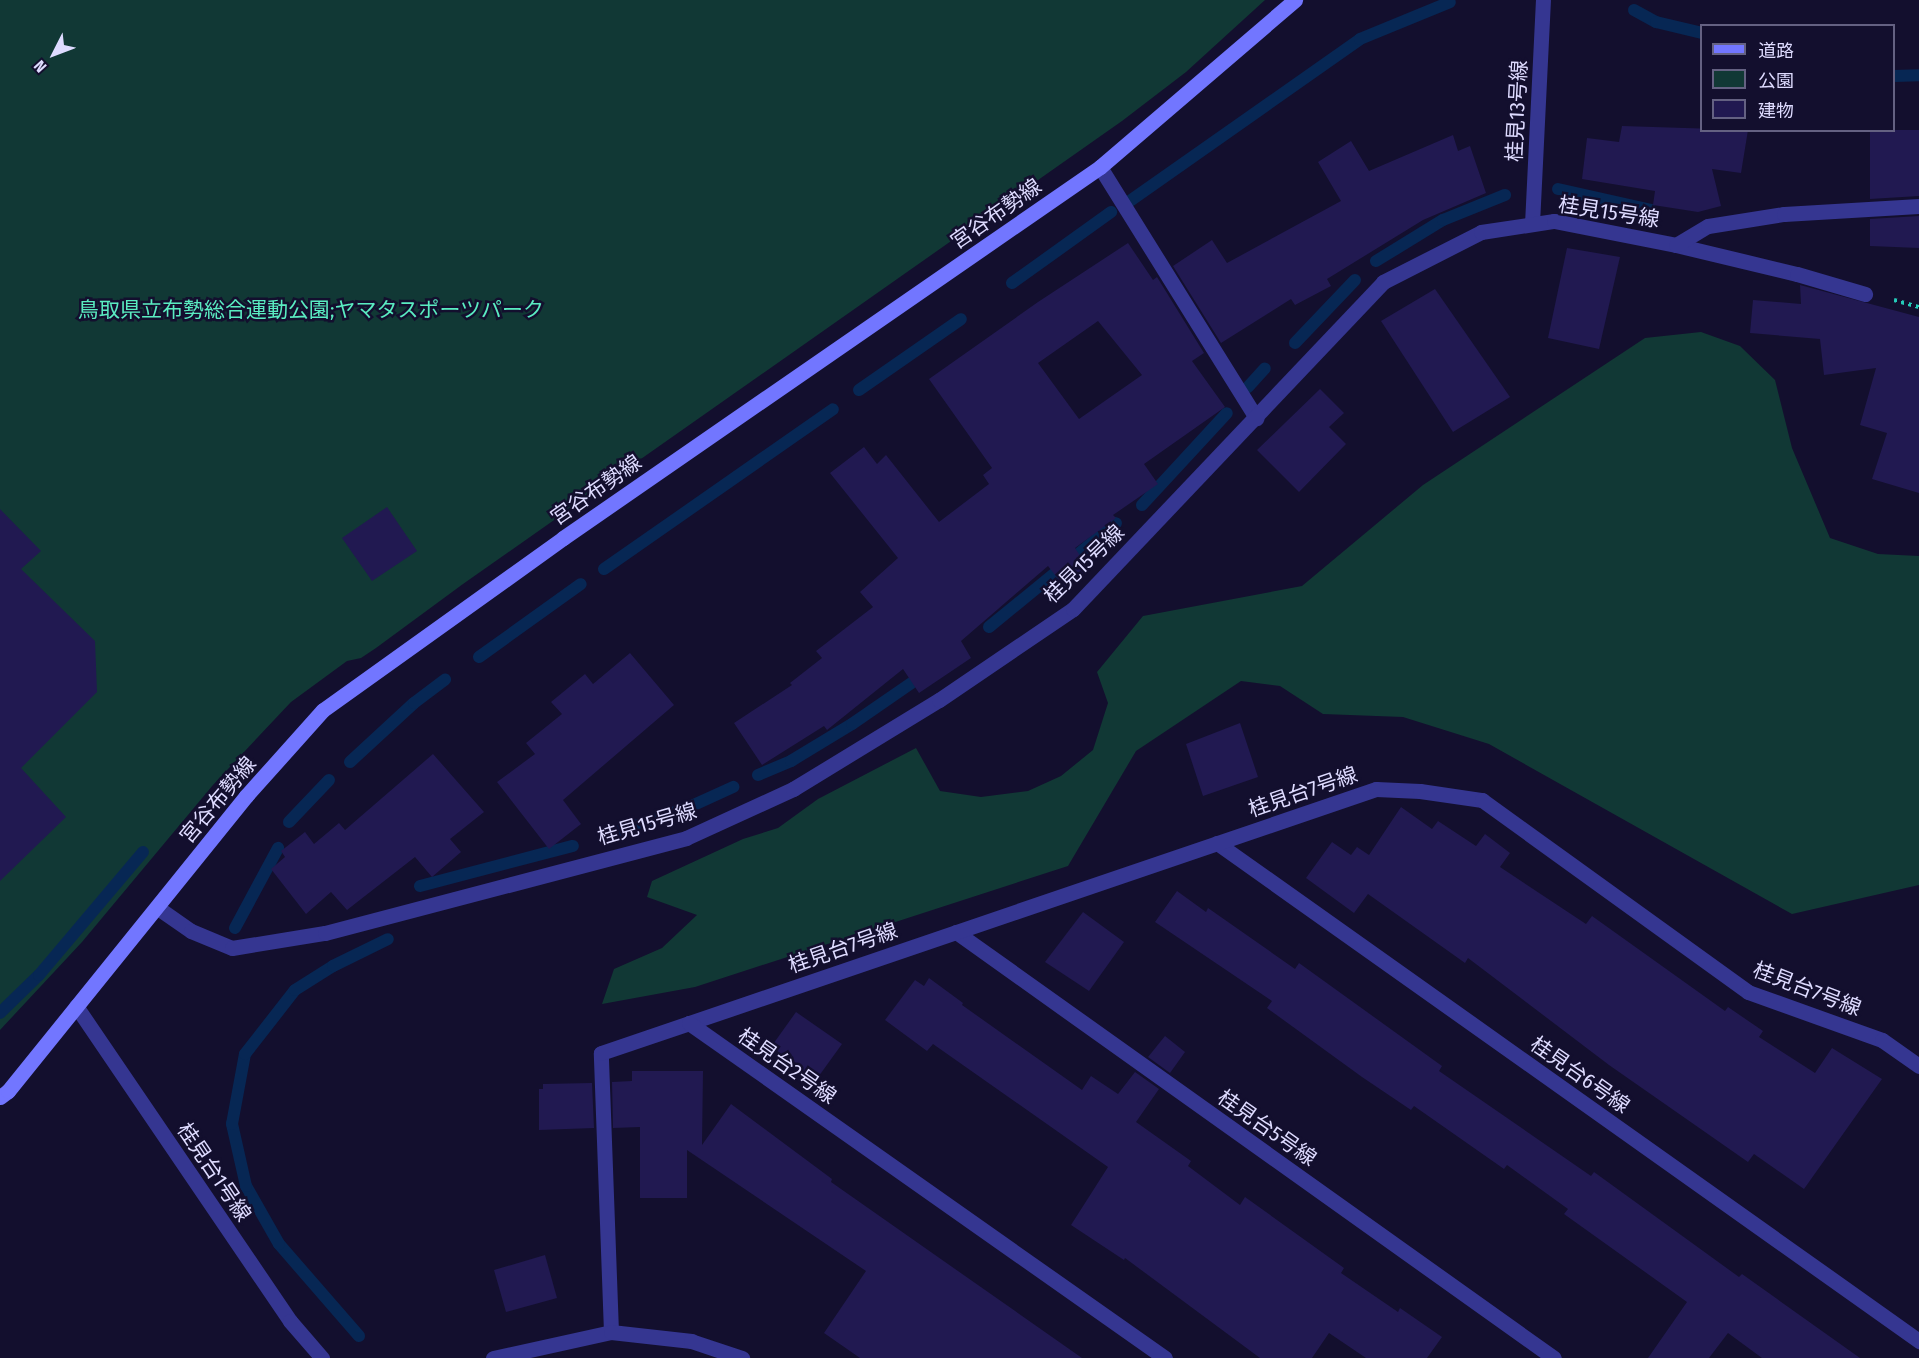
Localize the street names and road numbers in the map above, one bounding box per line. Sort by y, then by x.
street label: 桂見13号線 [1502,60,1532,162]
street label: 宮谷布勢線 [946,174,1046,254]
street label: 桂見15号線 [1557,192,1661,232]
street label: 宮谷布勢線 [546,450,646,530]
street label: 桂見15号線 [1039,520,1129,608]
street label: 宮谷布勢線 [175,752,261,848]
street label: 桂見台7号線 [1245,762,1361,822]
street label: 桂見15号線 [595,798,699,850]
street label: 桂見台7号線 [785,918,901,978]
street label: 桂見台7号線 [1750,957,1864,1021]
street label: 桂見台2号線 [733,1023,841,1109]
street label: 桂見台6号線 [1526,1032,1634,1118]
street label: 桂見台5号線 [1213,1085,1321,1171]
street label: 桂見台1号線 [172,1118,256,1226]

